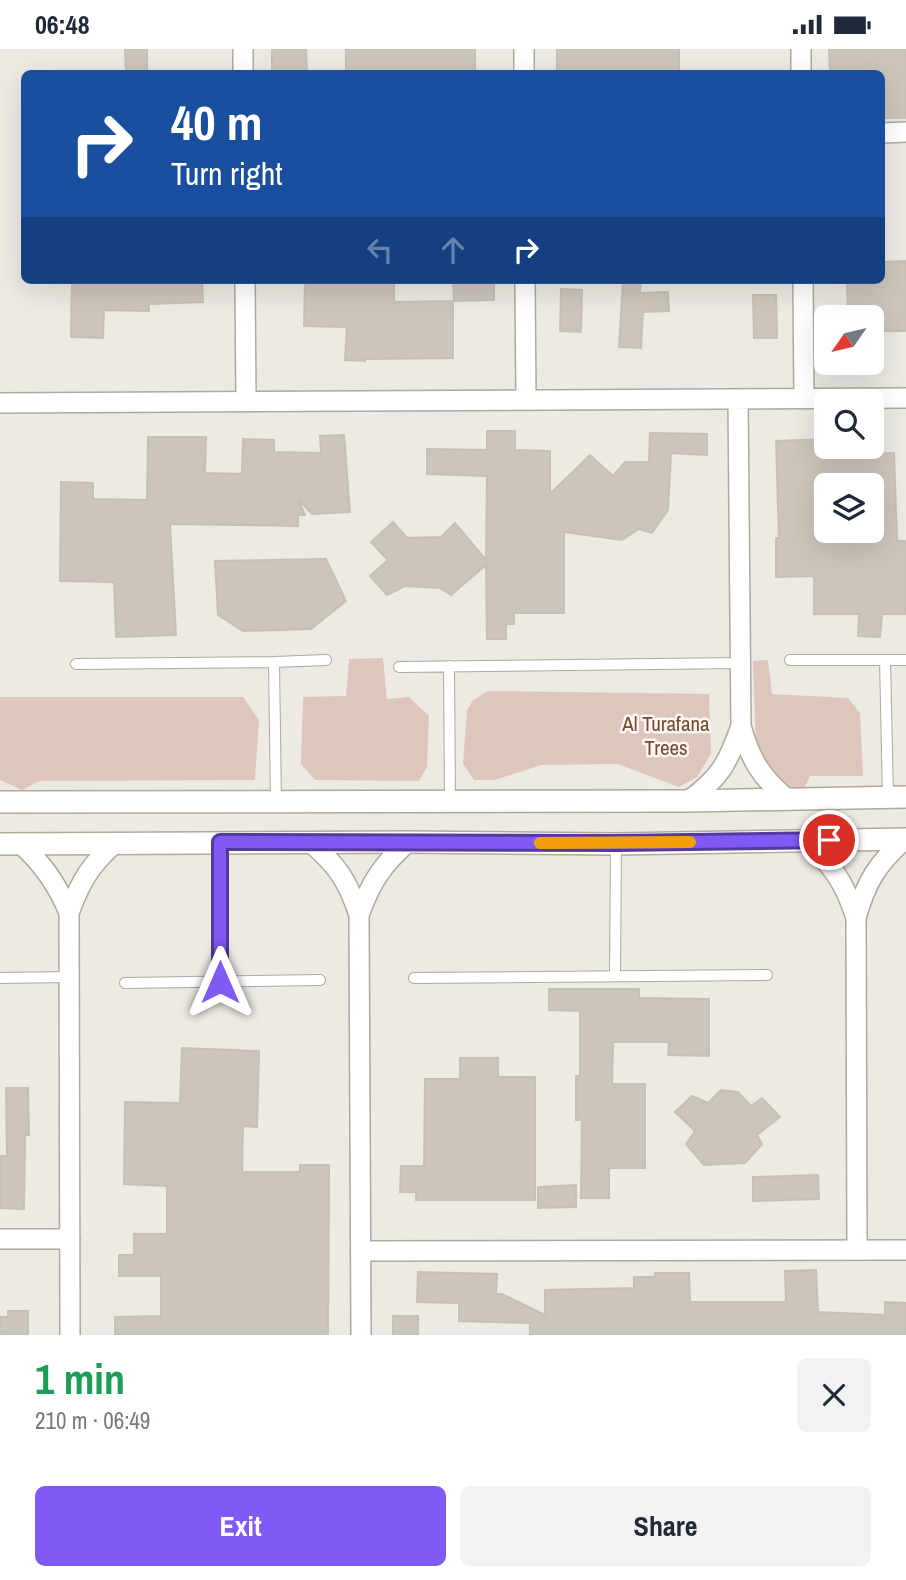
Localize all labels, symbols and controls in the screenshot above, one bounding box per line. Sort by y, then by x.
text: 06:48 [35,7,90,42]
text: 40 m [171,89,263,155]
icon: right [56,98,147,189]
text: Turn right [171,152,283,195]
icon: left [361,231,399,269]
icon: ahead [434,231,472,269]
icon: right [507,231,545,269]
north arrow [814,305,884,375]
map controls [814,305,884,543]
button: search [814,389,884,459]
button: layers [814,473,884,543]
park label: Al Turafana Trees [621,709,710,762]
pin [799,810,859,870]
icon: arrive [810,821,848,859]
position arrow [183,945,257,1019]
text: 1 min [35,1351,125,1407]
button: close [797,1358,871,1432]
text: 210 m · 06:49 [35,1405,150,1436]
button: Exit [35,1486,446,1566]
button: Share [460,1486,871,1566]

